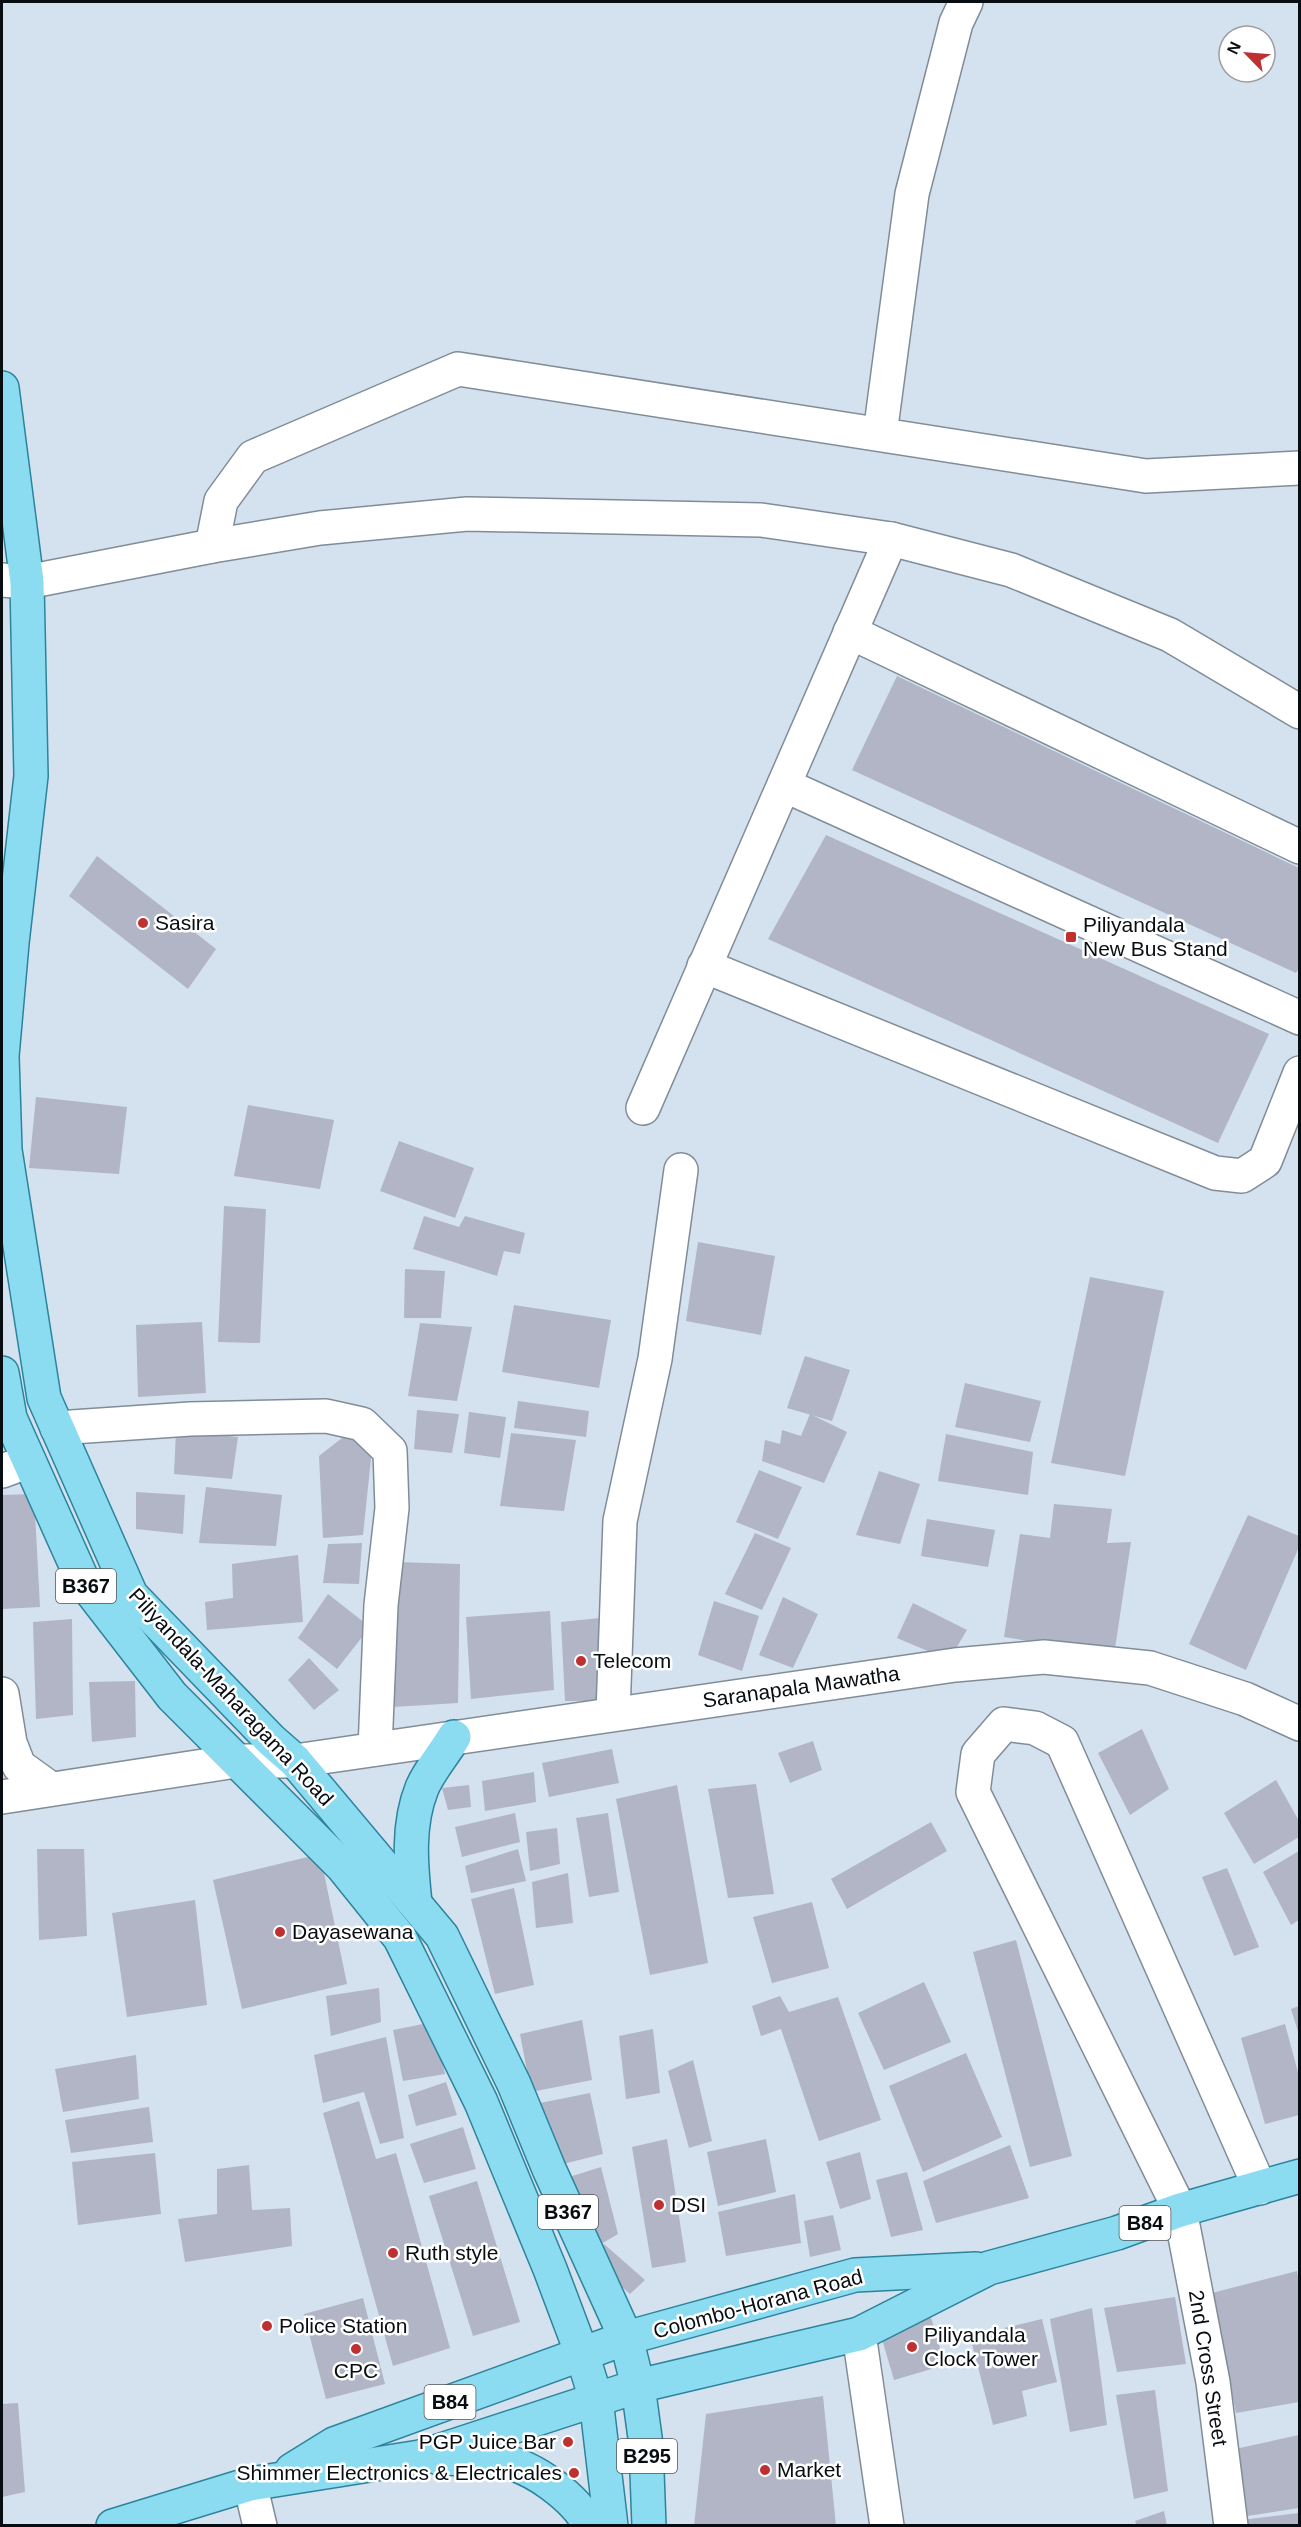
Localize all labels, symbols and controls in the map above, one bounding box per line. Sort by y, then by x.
north arrow [1217,24,1277,84]
text: N [1224,39,1244,57]
place label: Sasira [155,911,215,934]
place label: Piliyandala New Bus Stand [1083,913,1228,960]
marker: Sasira [136,916,150,930]
marker: Piliyandala New Bus Stand [1064,930,1078,944]
road number: B367 [56,1569,116,1603]
street label: Piliyandala-Maharagama Road [125,1583,338,1810]
place label: Telecom [593,1649,671,1672]
marker: Telecom [574,1654,588,1668]
street label: Saranapala Mawatha [701,1661,901,1712]
place label: Dayasewana [292,1920,414,1943]
marker: Dayasewana [273,1925,287,1939]
place label: DSI [671,2193,706,2216]
road number: B367 [538,2195,598,2229]
marker: DSI [652,2198,666,2212]
road number: B84 [1120,2206,1170,2240]
place label: Ruth style [405,2241,498,2264]
marker: Ruth style [386,2246,400,2260]
street label: Colombo-Horana Road [651,2264,865,2343]
street label: 2nd Cross Street [1185,2288,1232,2448]
place label: Police Station [279,2314,407,2337]
marker: Police Station [260,2319,274,2333]
place label: Piliyandala Clock Tower [924,2323,1038,2370]
marker: Piliyandala Clock Tower [905,2340,919,2354]
marker: CPC [349,2342,363,2356]
place label: CPC [334,2359,378,2382]
road number: B84 [424,2385,476,2419]
place label: PGP Juice Bar [419,2430,556,2453]
marker: PGP Juice Bar [561,2435,575,2449]
road number: B295 [617,2439,677,2473]
place label: Market [777,2458,841,2481]
place label: Shimmer Electronics & Electricales [236,2461,562,2484]
marker: Market [758,2463,772,2477]
marker: Shimmer Electronics & Electricales [567,2466,581,2480]

